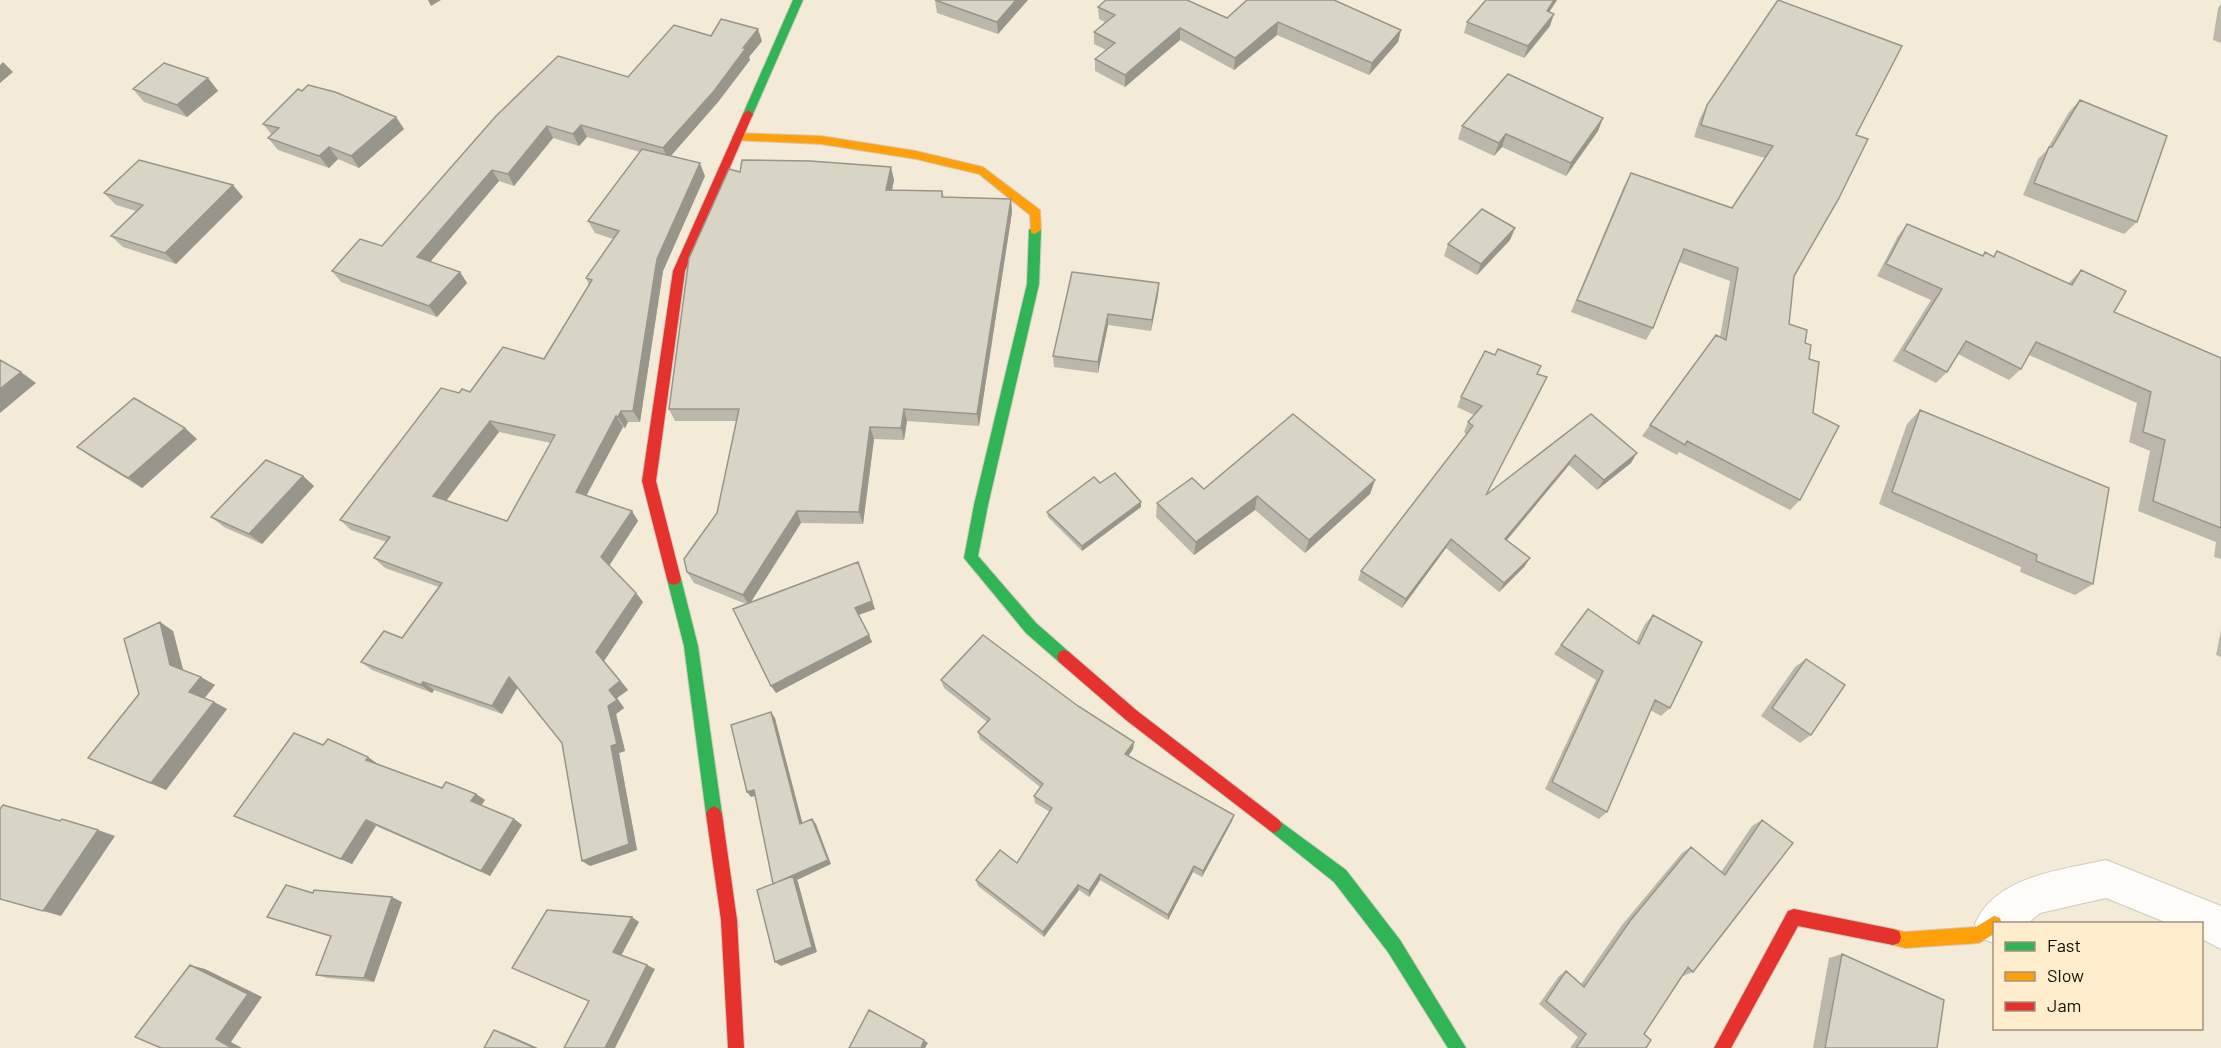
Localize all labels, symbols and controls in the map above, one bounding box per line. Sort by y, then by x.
legend [1993,922,2203,1030]
text: Fast [2047,934,2081,956]
text: Slow [2047,964,2084,986]
text: Jam [2047,994,2081,1016]

